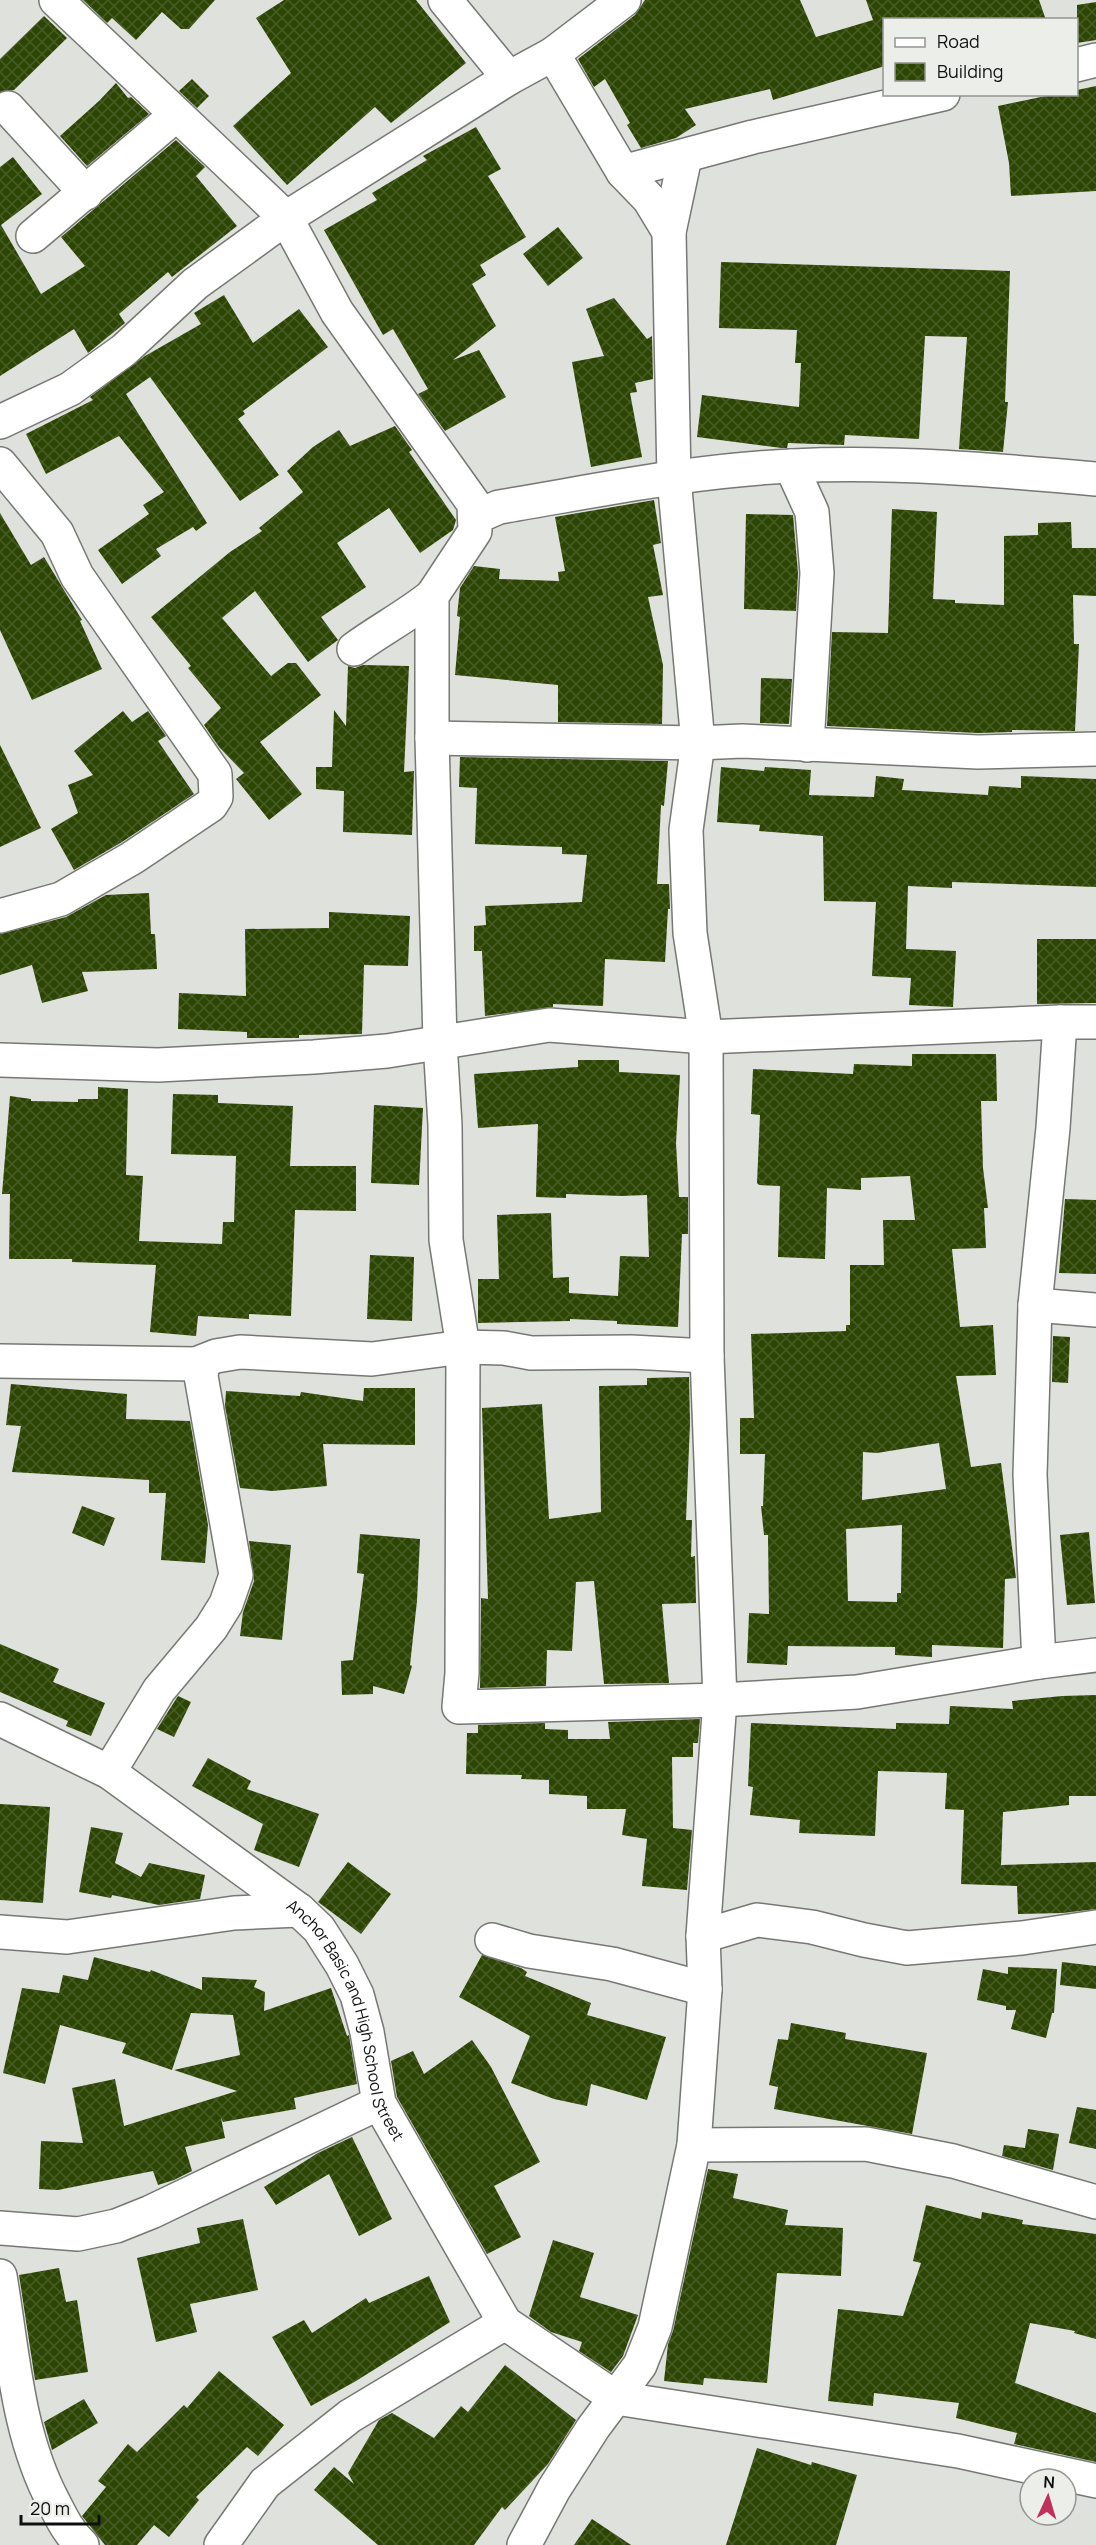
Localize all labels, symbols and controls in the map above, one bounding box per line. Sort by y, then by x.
legend [883,18,1078,96]
text: Road [937,29,980,53]
text: Building [937,59,1003,83]
street label: Anchor Basic and High School Street [283,1894,409,2145]
north arrow [1018,2467,1078,2527]
text: N [1043,2471,1056,2493]
scale bar [21,2488,99,2526]
text: 20 m [30,2496,70,2520]

